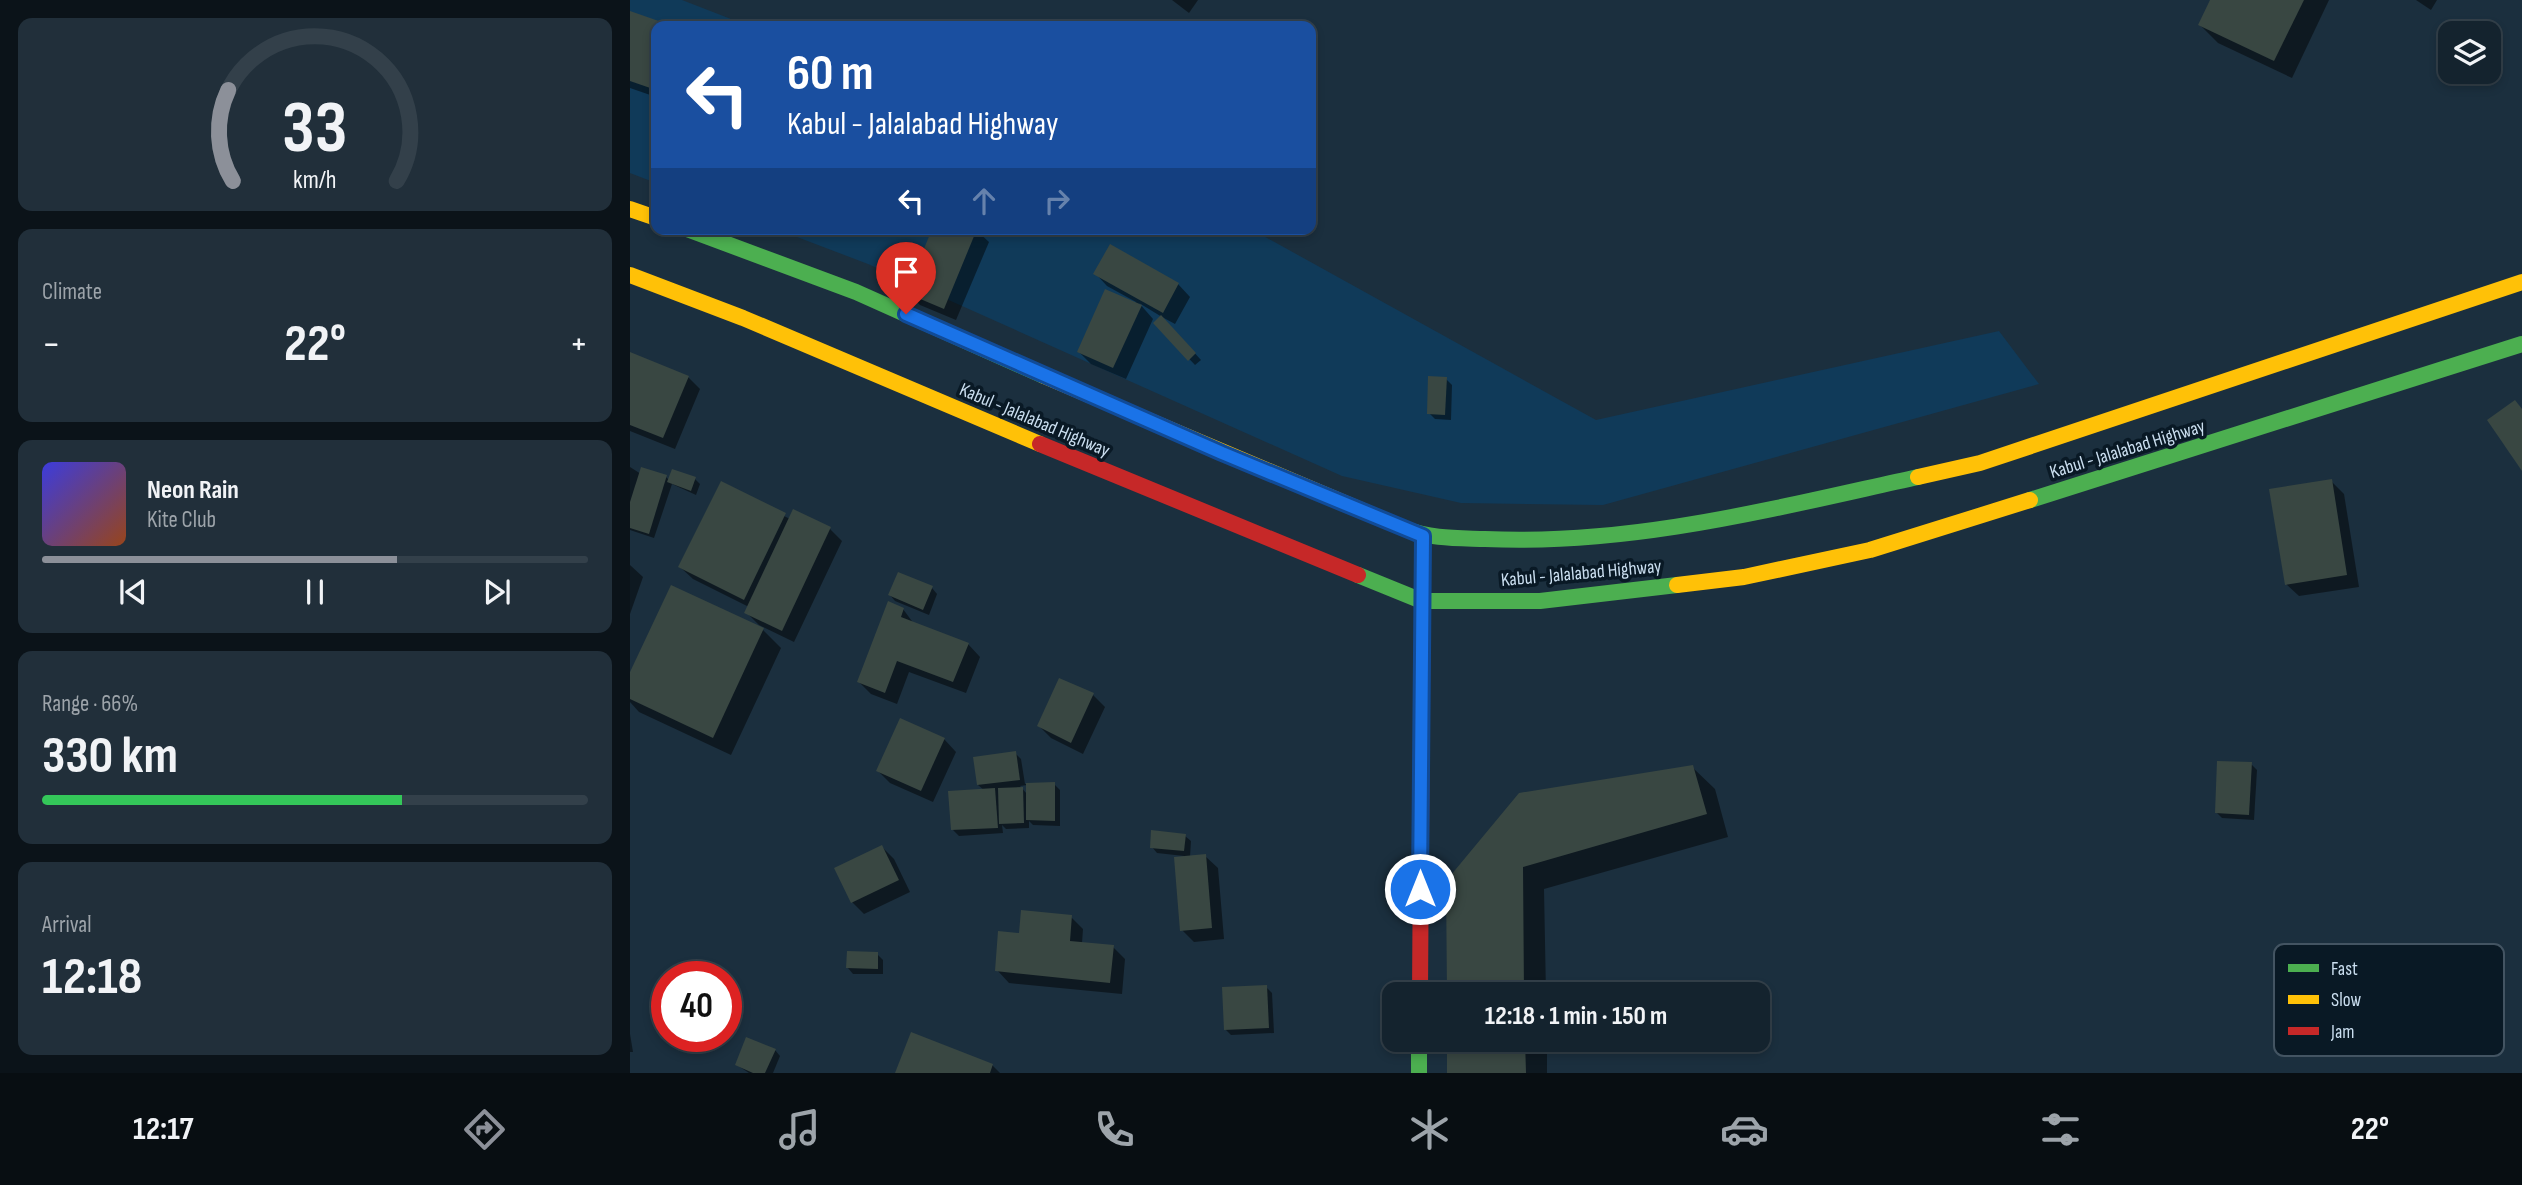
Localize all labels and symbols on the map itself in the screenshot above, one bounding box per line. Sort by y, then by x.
pin [876,242,936,314]
street label: Kabul - Jalalabad Highway [956,378,1114,463]
street label: Kabul - Jalalabad Highway [2047,415,2208,484]
street label: Kabul - Jalalabad Highway [1500,555,1663,592]
position arrow [1383,852,1457,926]
legend [2274,944,2504,1056]
text: Fast [2331,958,2358,981]
speed limit sign: 40 [651,961,742,1052]
text: Slow [2331,989,2361,1012]
text: Jam [2330,1021,2354,1044]

